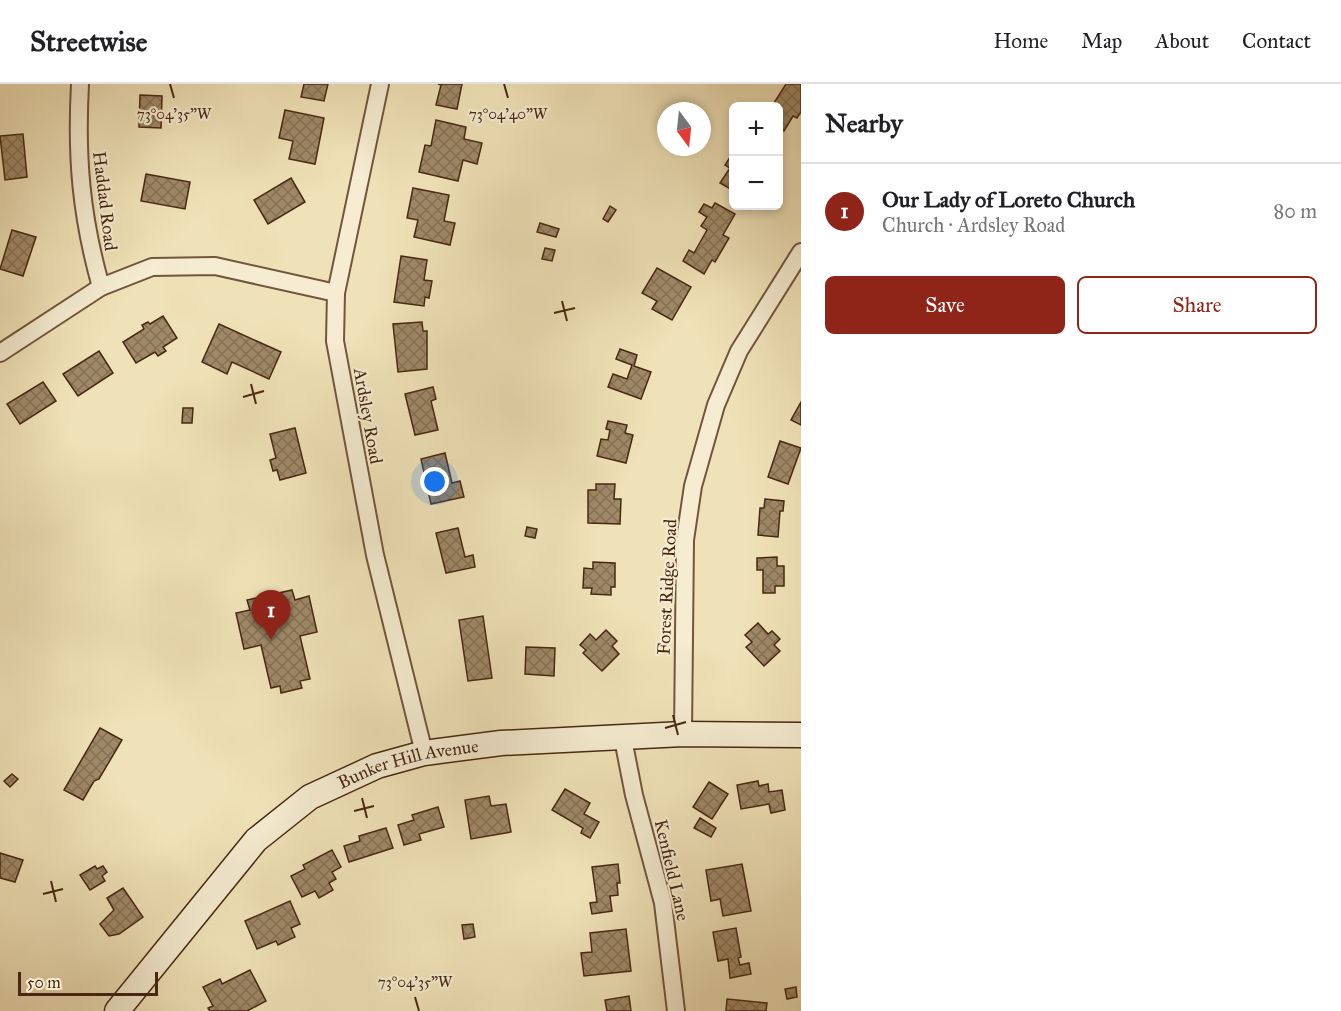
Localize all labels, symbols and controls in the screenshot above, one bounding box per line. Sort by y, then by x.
text: Streetwise [30,24,147,59]
text: Home [993,28,1048,54]
text: Map [1081,28,1122,54]
text: About [1155,28,1209,54]
text: Contact [1242,28,1311,54]
north arrow [657,102,711,156]
map controls [729,102,783,210]
button: + [729,102,783,156]
text: 73°04'35"W [137,105,212,123]
text: 73°04'40"W [469,105,548,123]
text: Nearby [825,107,903,139]
street label: Haddad Road [88,150,122,252]
button: − [729,156,783,210]
text: Our Lady of Loreto Church [882,186,1135,213]
text: 1 [841,199,848,223]
text: 80 m [1274,199,1317,223]
text: Church · Ardsley Road [882,213,1065,237]
button: Save [825,276,1065,334]
button: Share [1077,276,1317,334]
street label: Ardsley Road [349,365,387,466]
your location [420,467,449,496]
street label: Forest Ridge Road [652,518,683,656]
pin: 1 [252,590,290,640]
street label: Bunker Hill Avenue [334,735,480,794]
street label: Kenfield Lane [650,817,694,923]
scale bar [18,969,158,996]
text: 50 m [27,973,61,992]
text: 73°04'35"W [378,973,453,991]

